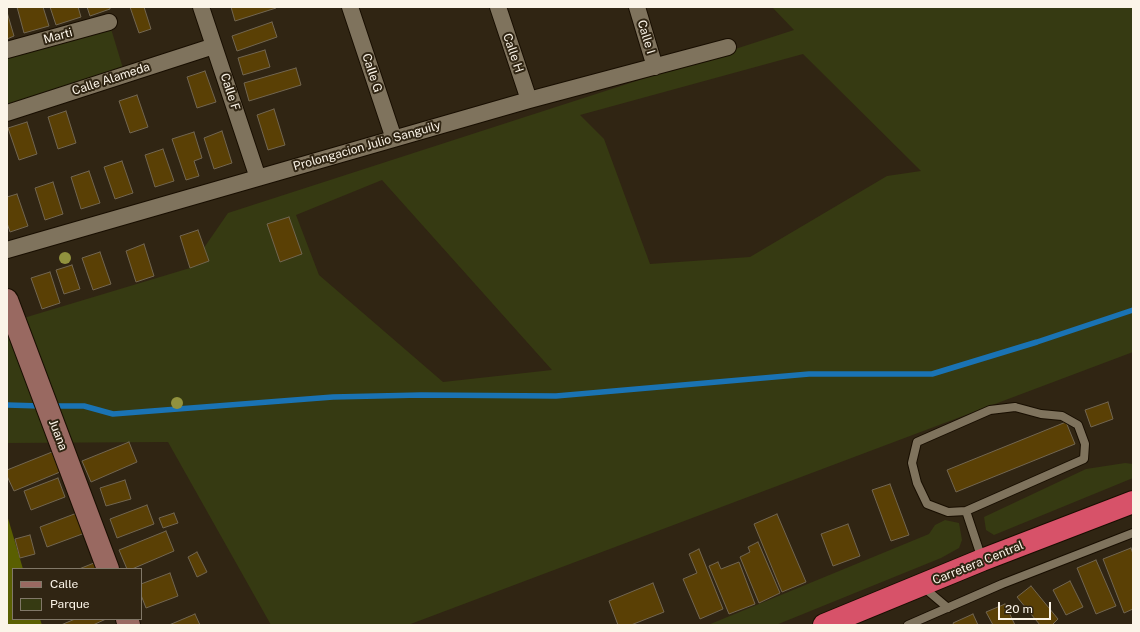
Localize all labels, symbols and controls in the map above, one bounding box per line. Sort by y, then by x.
street label: Calle I [634,18,658,56]
street label: Marti [42,25,74,47]
street label: Calle H [500,32,526,74]
street label: Calle G [359,52,385,94]
street label: Calle Alameda [70,60,152,98]
street label: Calle F [217,71,243,113]
street label: Prolongacion Julio Sanguily [292,118,442,174]
street label: Juana [46,418,70,452]
street label: Carretera Central [930,538,1026,588]
legend [12,568,142,620]
text: Calle [50,577,78,591]
scale bar [1000,594,1053,620]
text: Parque [50,597,90,611]
text: 20 m [1005,602,1033,616]

